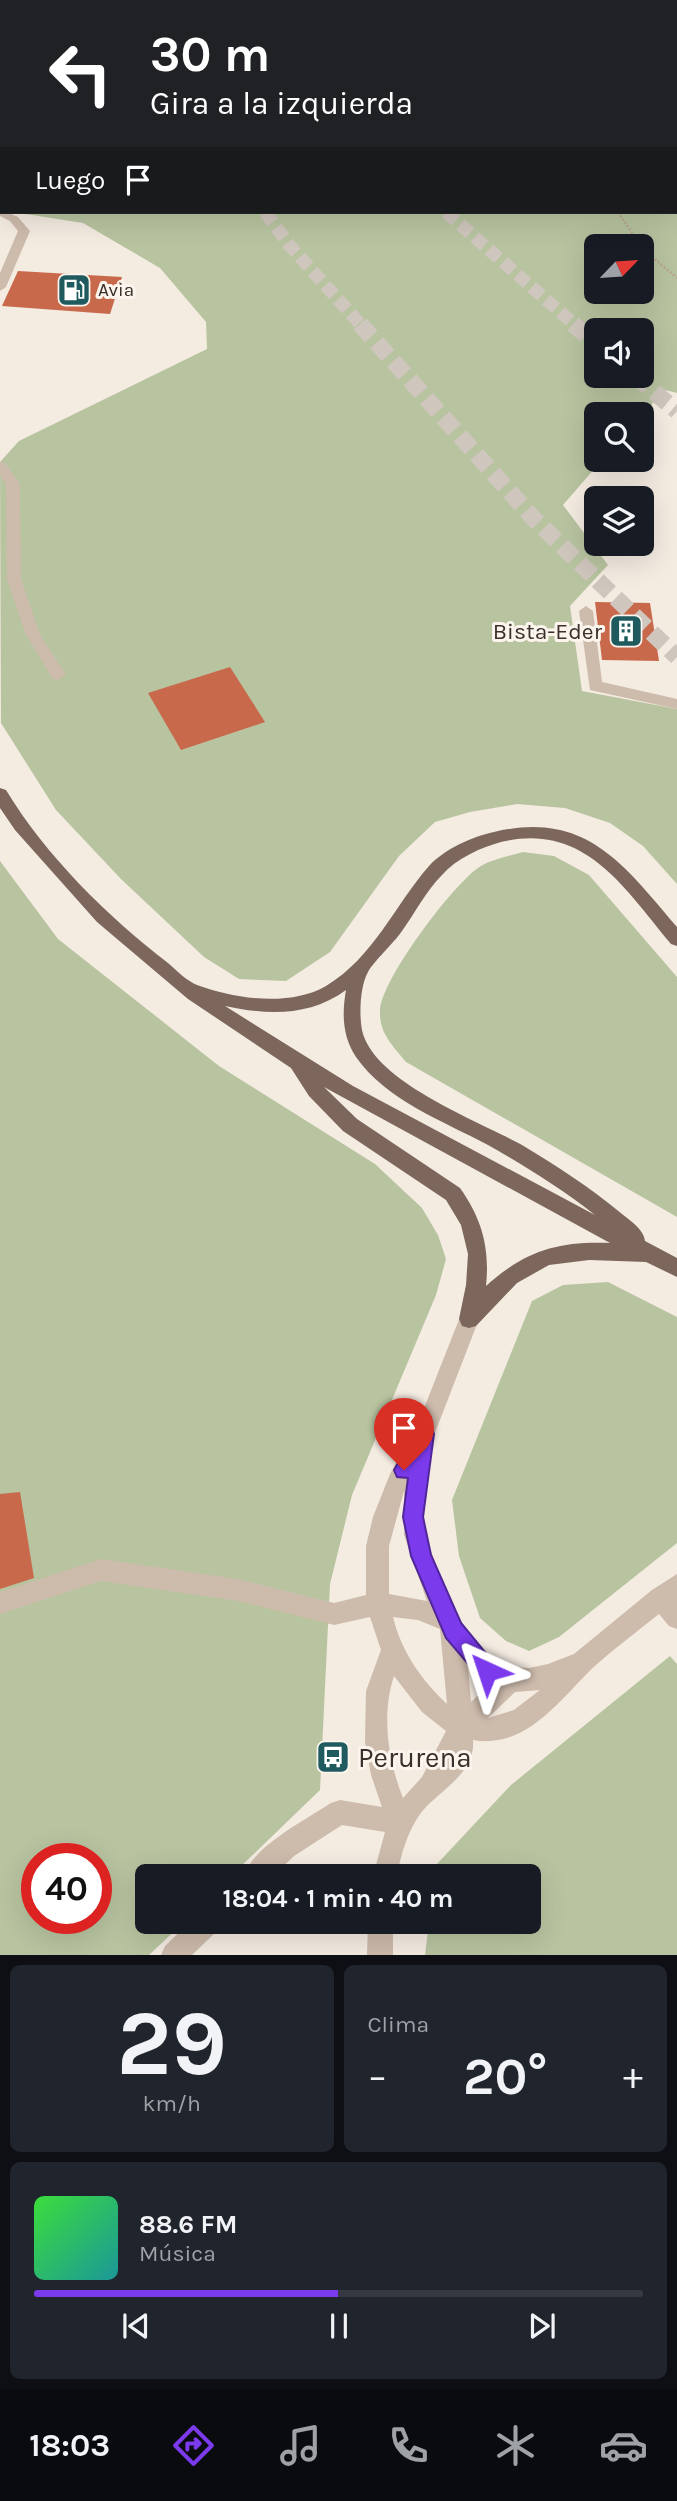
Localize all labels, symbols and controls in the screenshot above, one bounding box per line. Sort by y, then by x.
text: 30 m [150,26,270,83]
icon: left [35,28,126,119]
text: Gira a la izquierda [150,85,413,122]
icon: arrive [119,161,157,199]
text: Luego [35,165,105,196]
north arrow [584,234,654,304]
map controls [584,234,654,556]
fuel station icon: Avia [55,271,93,309]
place label: Avia [98,279,134,301]
button: sound [584,318,654,388]
button: search [584,402,654,472]
button: layers [584,486,654,556]
building icon: Bista-Eder [607,612,645,650]
place label: Bista-Eder [493,618,603,645]
pin [374,1398,434,1470]
icon: arrive [385,1409,423,1447]
position arrow [450,1634,524,1708]
bus stop icon: Perurena [314,1738,352,1776]
place label: Perurena [358,1741,472,1774]
speed limit sign: 40 [21,1843,112,1934]
text: 18:04 · 1 min · 40 m [223,1883,453,1914]
text: 29 [116,1991,227,2097]
text: Clima [368,2011,429,2038]
text: 20° [463,2046,548,2107]
text: − [368,2054,387,2099]
text: + [623,2054,643,2099]
text: km/h [143,2090,201,2117]
text: 88.6 FM [139,2209,238,2240]
text: Música [139,2240,216,2267]
icon: previous [117,2307,155,2345]
icon: pause [320,2307,358,2345]
icon: next [523,2307,561,2345]
icon: directions [169,2421,218,2470]
icon: music [276,2421,325,2470]
icon: phone [384,2421,433,2470]
icon: climate [491,2421,540,2470]
icon: car [599,2421,648,2470]
text: 18:03 [29,2427,110,2464]

